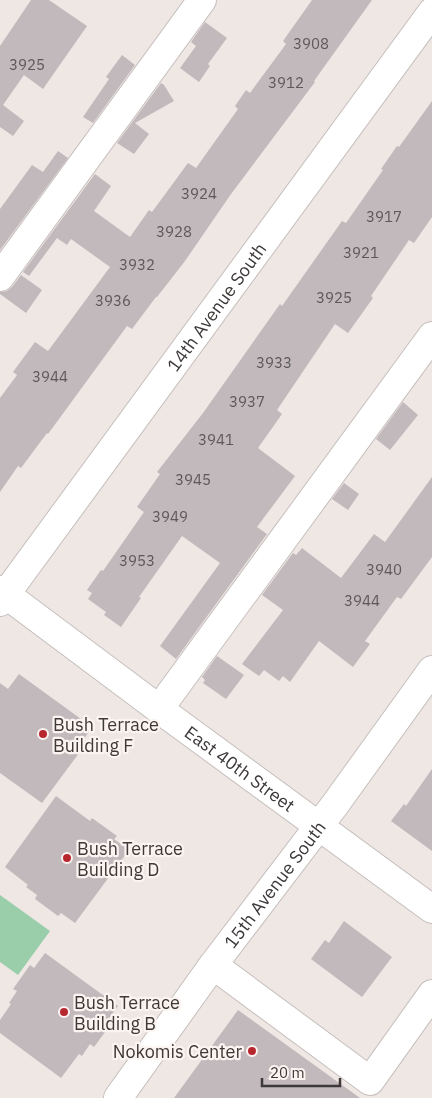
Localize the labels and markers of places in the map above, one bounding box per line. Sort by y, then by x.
place label: Bush Terrace Building F [53,713,159,757]
marker: Bush Terrace Building F [37,728,49,740]
place label: Bush Terrace Building D [77,837,183,881]
marker: Bush Terrace Building D [61,852,73,864]
place label: Bush Terrace Building B [74,991,180,1035]
marker: Bush Terrace Building B [58,1006,70,1018]
place label: Nokomis Center [113,1040,242,1063]
marker: Nokomis Center [246,1045,258,1057]

